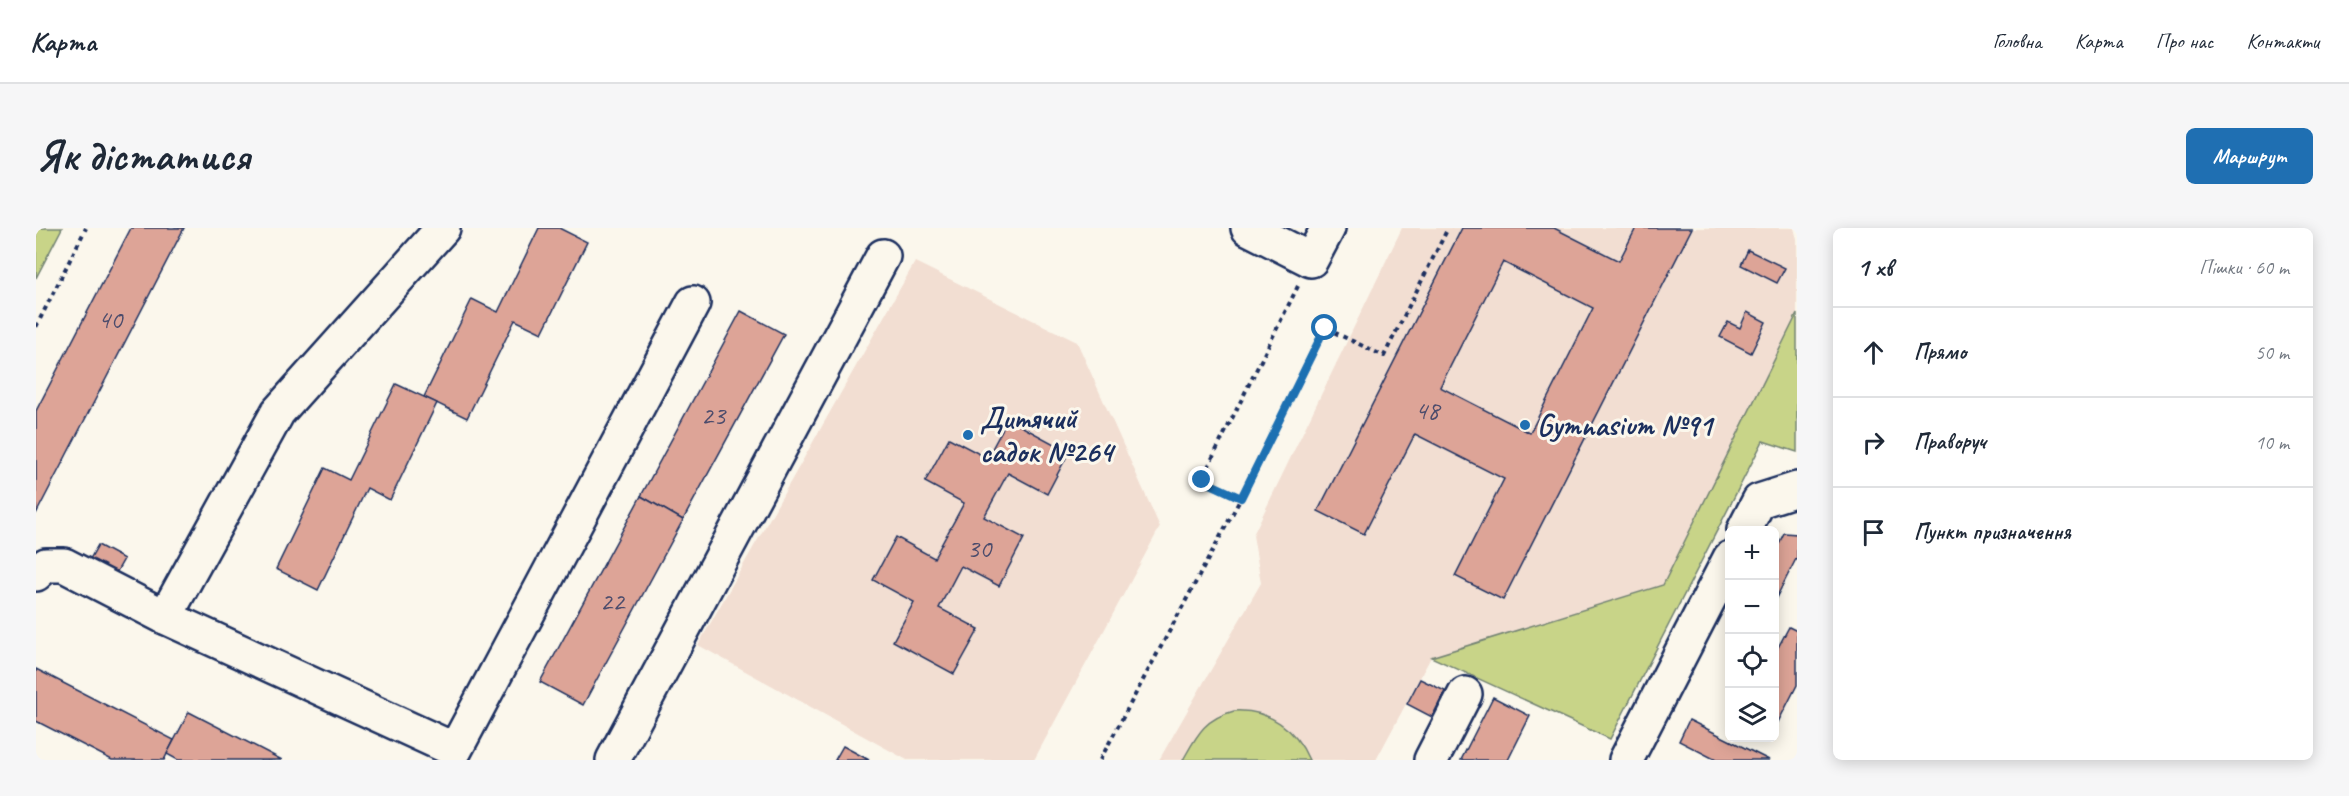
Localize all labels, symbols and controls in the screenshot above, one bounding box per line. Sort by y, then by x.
text: Карта [30,24,97,59]
text: Головна [1993,28,2042,54]
text: Карта [2075,28,2123,54]
text: Про нас [2156,28,2213,54]
text: Контакти [2246,28,2319,54]
button: Маршрут [2186,128,2313,184]
text: Як дістатися [36,130,250,183]
text: 1 хв [1857,251,1892,284]
text: Пішки · 60 m [2199,255,2289,280]
house number: 40 [98,302,124,336]
route start [1311,314,1337,340]
icon: ahead [1857,336,1890,369]
text: Прямо [1914,338,1966,366]
text: 50 m [2255,340,2289,365]
house number: 48 [1415,393,1442,427]
house number: 23 [701,398,727,432]
place label: Дитячий садок №264 [980,399,1116,471]
place label: Gymnasium №91 [1537,406,1716,444]
marker: Gymnasium №91 [1518,418,1532,432]
icon: right [1857,426,1890,459]
marker: Дитячий садок №264 [961,428,975,442]
text: Праворуч [1914,428,1986,456]
text: 10 m [2255,430,2289,455]
route end [1188,466,1214,492]
icon: arrive [1857,516,1890,549]
text: Пункт призначення [1914,518,2071,546]
map controls [1725,526,1779,742]
button: + [1725,526,1779,580]
house number: 30 [967,531,993,565]
button: − [1725,580,1779,634]
house number: 22 [600,584,626,618]
button: locate [1725,634,1779,688]
button: layers [1725,688,1779,742]

